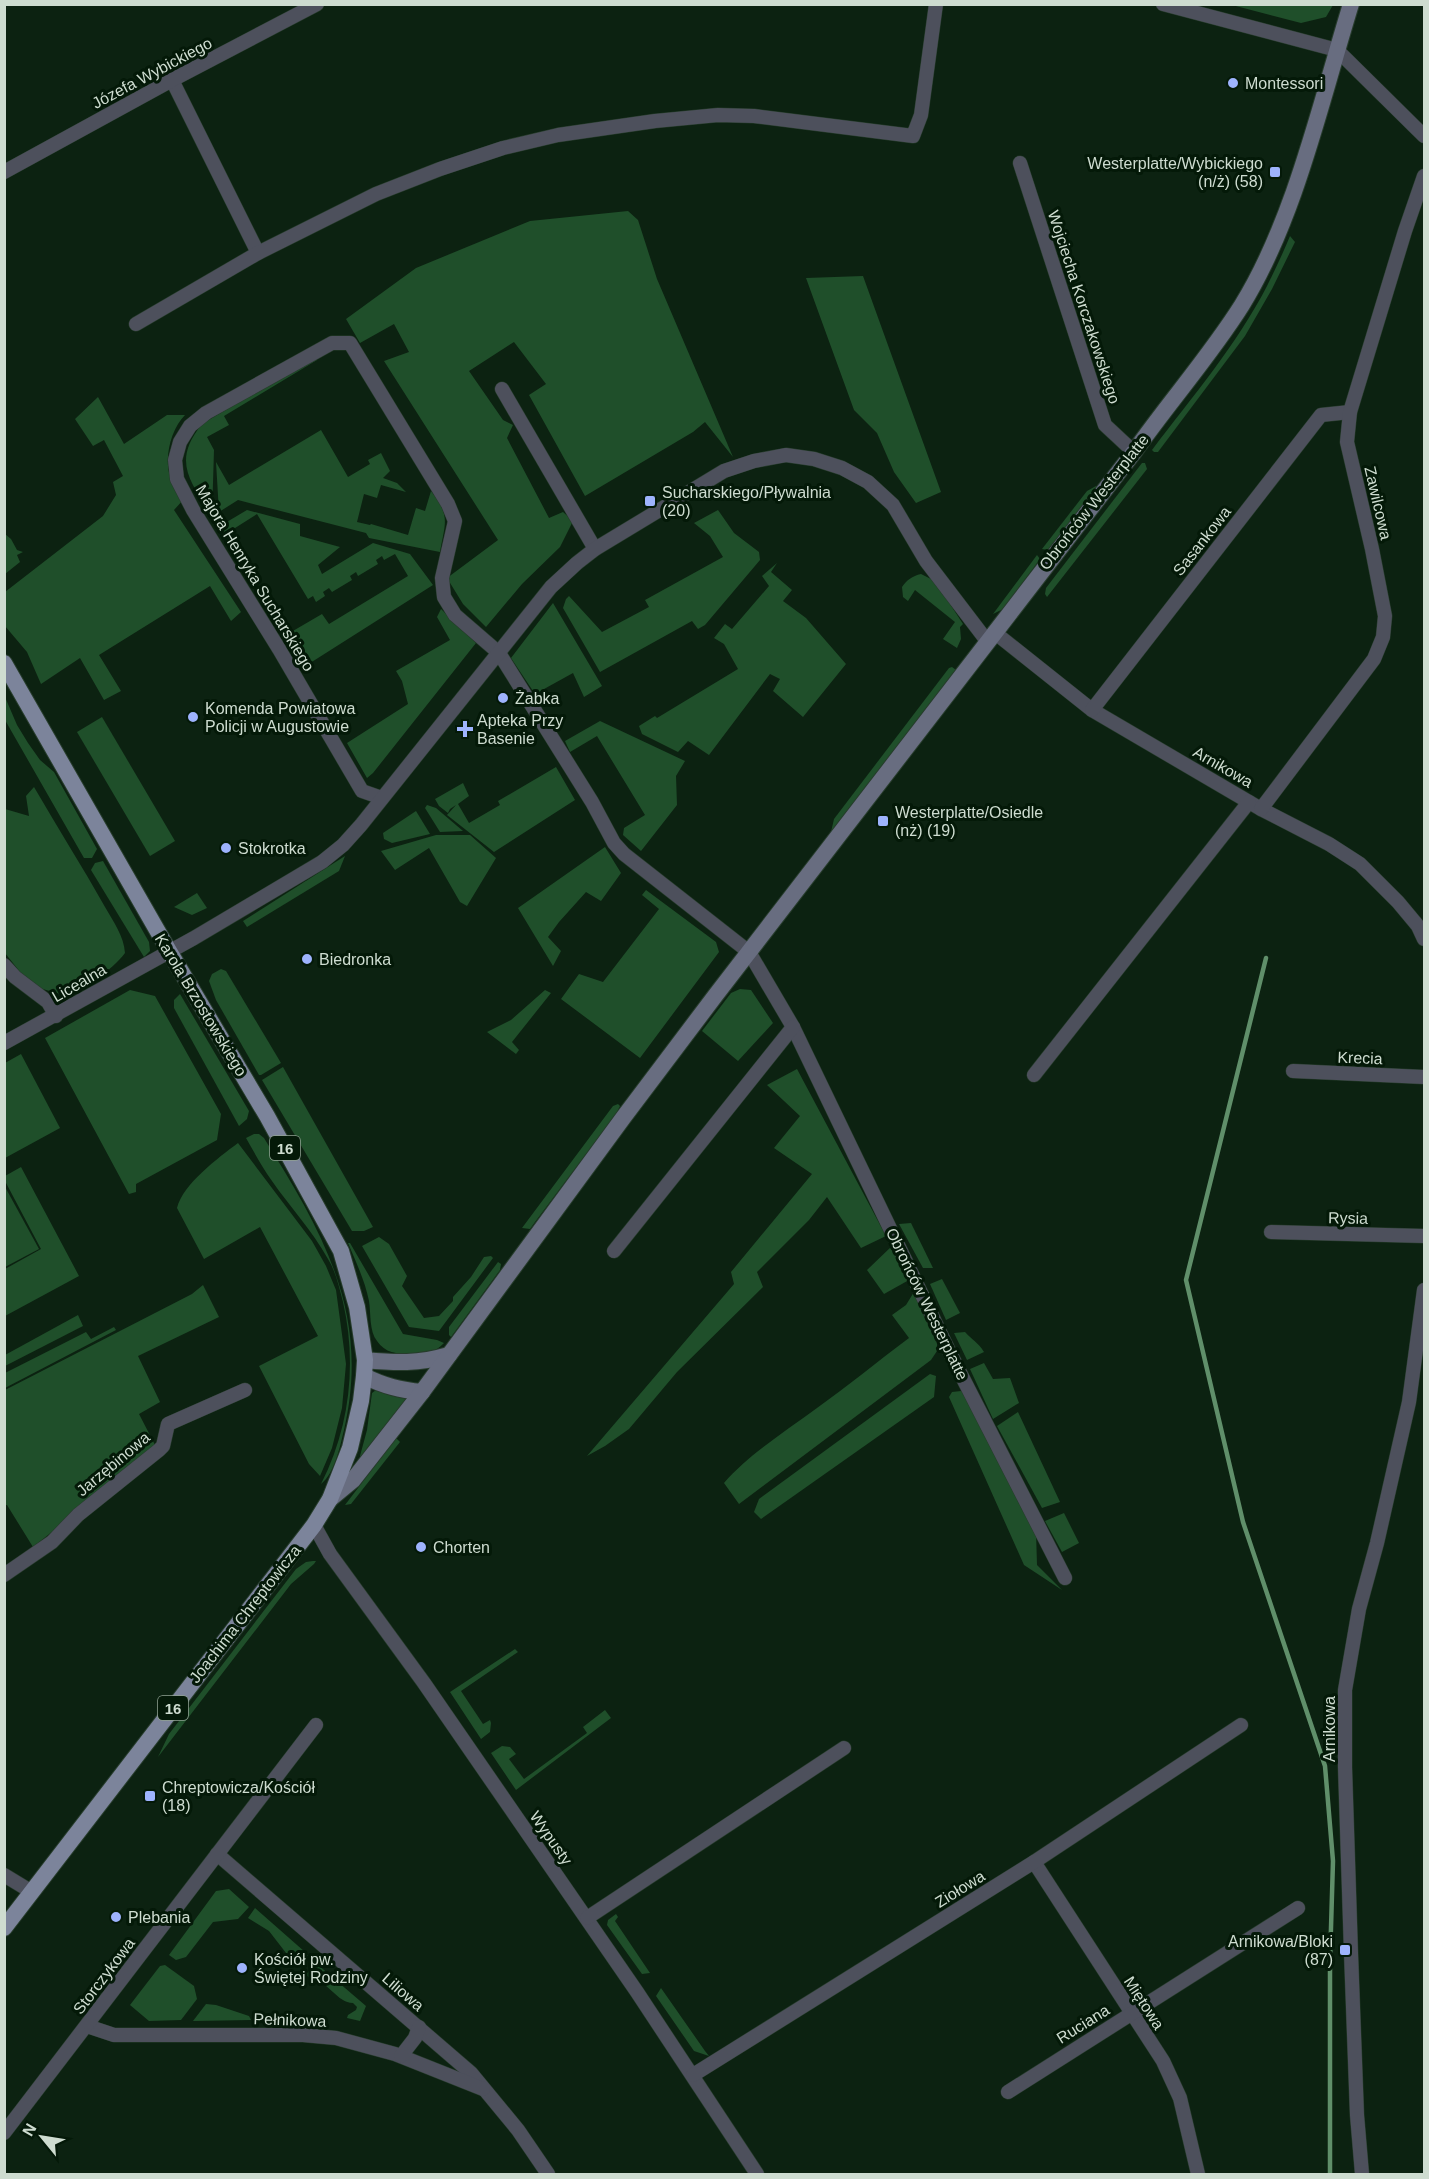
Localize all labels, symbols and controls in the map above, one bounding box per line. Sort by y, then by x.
street label: Józefa Wybickiego [89,34,215,112]
place label: Montessori [1245,75,1323,92]
marker: Montessori [1226,76,1240,90]
place label: Westerplatte/Wybickiego (n/ż) (58) [1087,155,1263,190]
marker: Westerplatte/Wybickiego (n/ż) (58) [1268,165,1282,179]
street label: Wojciecha Korczakowskiego [1045,208,1123,406]
street label: Obrońców Westerplatte [1036,431,1152,573]
street label: Zawilcowa [1361,465,1395,541]
street label: Majora Henryka Sucharskiego [193,482,318,674]
place label: Sucharskiego/Pływalnia (20) [662,484,831,519]
marker: Sucharskiego/Pływalnia (20) [643,494,657,508]
street label: Sasankowa [1170,503,1234,579]
place label: Żabka [515,689,560,707]
marker: Żabka [496,691,510,705]
place label: Komenda Powiatowa Policji w Augustowie [205,700,355,735]
marker: Komenda Powiatowa Policji w Augustowie [186,710,200,724]
place label: Apteka Przy Basenie [477,712,563,747]
marker: Apteka Przy Basenie [458,722,472,736]
street label: Arnikowa [1190,743,1256,791]
place label: Westerplatte/Osiedle (nż) (19) [895,804,1043,839]
marker: Westerplatte/Osiedle (nż) (19) [876,814,890,828]
place label: Stokrotka [238,840,306,857]
marker: Stokrotka [219,841,233,855]
street label: Karola Brzostowskiego [152,931,250,1079]
place label: Biedronka [319,951,391,968]
marker: Biedronka [300,952,314,966]
street label: Licealna [49,961,109,1005]
street label: Krecia [1337,1049,1383,1067]
road number: 16 [270,1136,300,1160]
street label: Rysia [1328,1209,1368,1227]
street label: Obrońców Westerplatte [883,1225,971,1383]
street label: Jarzębinowa [73,1429,153,1499]
place label: Chorten [433,1539,490,1556]
marker: Chorten [414,1540,428,1554]
street label: Joachima Chreptowicza [186,1542,304,1686]
road number: 16 [158,1696,188,1720]
street label: Arnikowa [1321,1696,1338,1762]
place label: Chreptowicza/Kościół (18) [162,1779,315,1814]
marker: Chreptowicza/Kościół (18) [143,1789,157,1803]
street label: Wypusty [526,1808,576,1868]
street label: Ziołowa [932,1867,988,1911]
place label: Plebania [128,1909,190,1926]
marker: Plebania [109,1910,123,1924]
place label: Arnikowa/Bloki (87) [1228,1933,1333,1968]
street label: Storczykowa [70,1935,138,2017]
marker: Arnikowa/Bloki (87) [1338,1943,1352,1957]
place label: Kościół pw. Świętej Rodziny [254,1951,368,1986]
marker: Kościół pw. Świętej Rodziny [235,1961,249,1975]
street label: Liliowa [379,1970,427,2015]
street label: Miętowa [1121,1973,1167,2033]
street label: Ruciana [1054,2001,1112,2047]
street label: Pełnikowa [253,2010,327,2030]
north arrow [12,2107,72,2167]
text: N [19,2120,40,2139]

